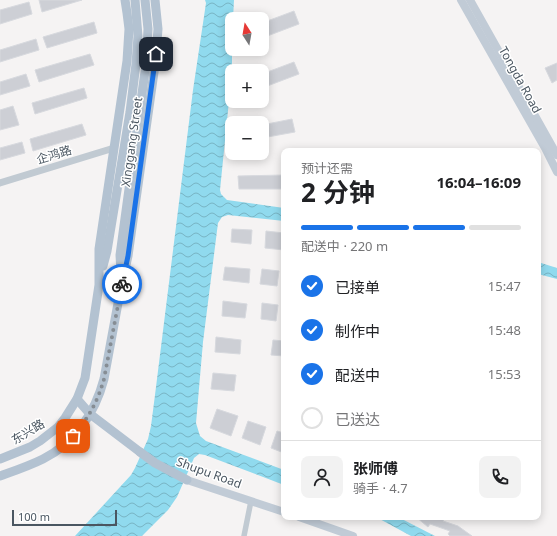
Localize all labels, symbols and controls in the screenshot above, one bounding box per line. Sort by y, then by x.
north arrow [225,12,269,56]
map controls [225,12,269,160]
pin [139,37,173,71]
icon: home [145,43,167,65]
street label: Tongda Road [495,43,546,116]
button: + [225,64,269,108]
street label: Xinggang Street [117,95,146,188]
button: − [225,116,269,160]
street label: 企鸿路 [34,141,74,168]
text: 预计还需 [301,159,353,177]
text: 16:04–16:09 [436,172,521,192]
text: 2 分钟 [301,174,375,210]
text: 配送中 · 220 m [301,237,388,255]
courier [102,264,142,304]
icon: bike [111,273,133,295]
icon: check [301,275,323,297]
text: 已接单 [335,277,380,297]
text: 15:47 [488,277,521,295]
icon: check [301,319,323,341]
text: 制作中 [335,321,380,341]
text: 15:48 [488,321,521,339]
icon: check [301,363,323,385]
text: 配送中 [335,365,380,385]
text: 15:53 [488,365,521,383]
text: 已送达 [335,409,380,429]
street label: 东兴路 [8,415,48,448]
pin [56,419,90,453]
icon: bag [62,425,84,447]
street label: Shupu Road [174,453,244,492]
button: person [301,456,343,498]
button: phone [479,456,521,498]
text: 张师傅 [353,458,398,478]
text: 骑手 · 4.7 [353,479,408,497]
scale bar [12,508,117,527]
text: 100 m [18,509,50,524]

